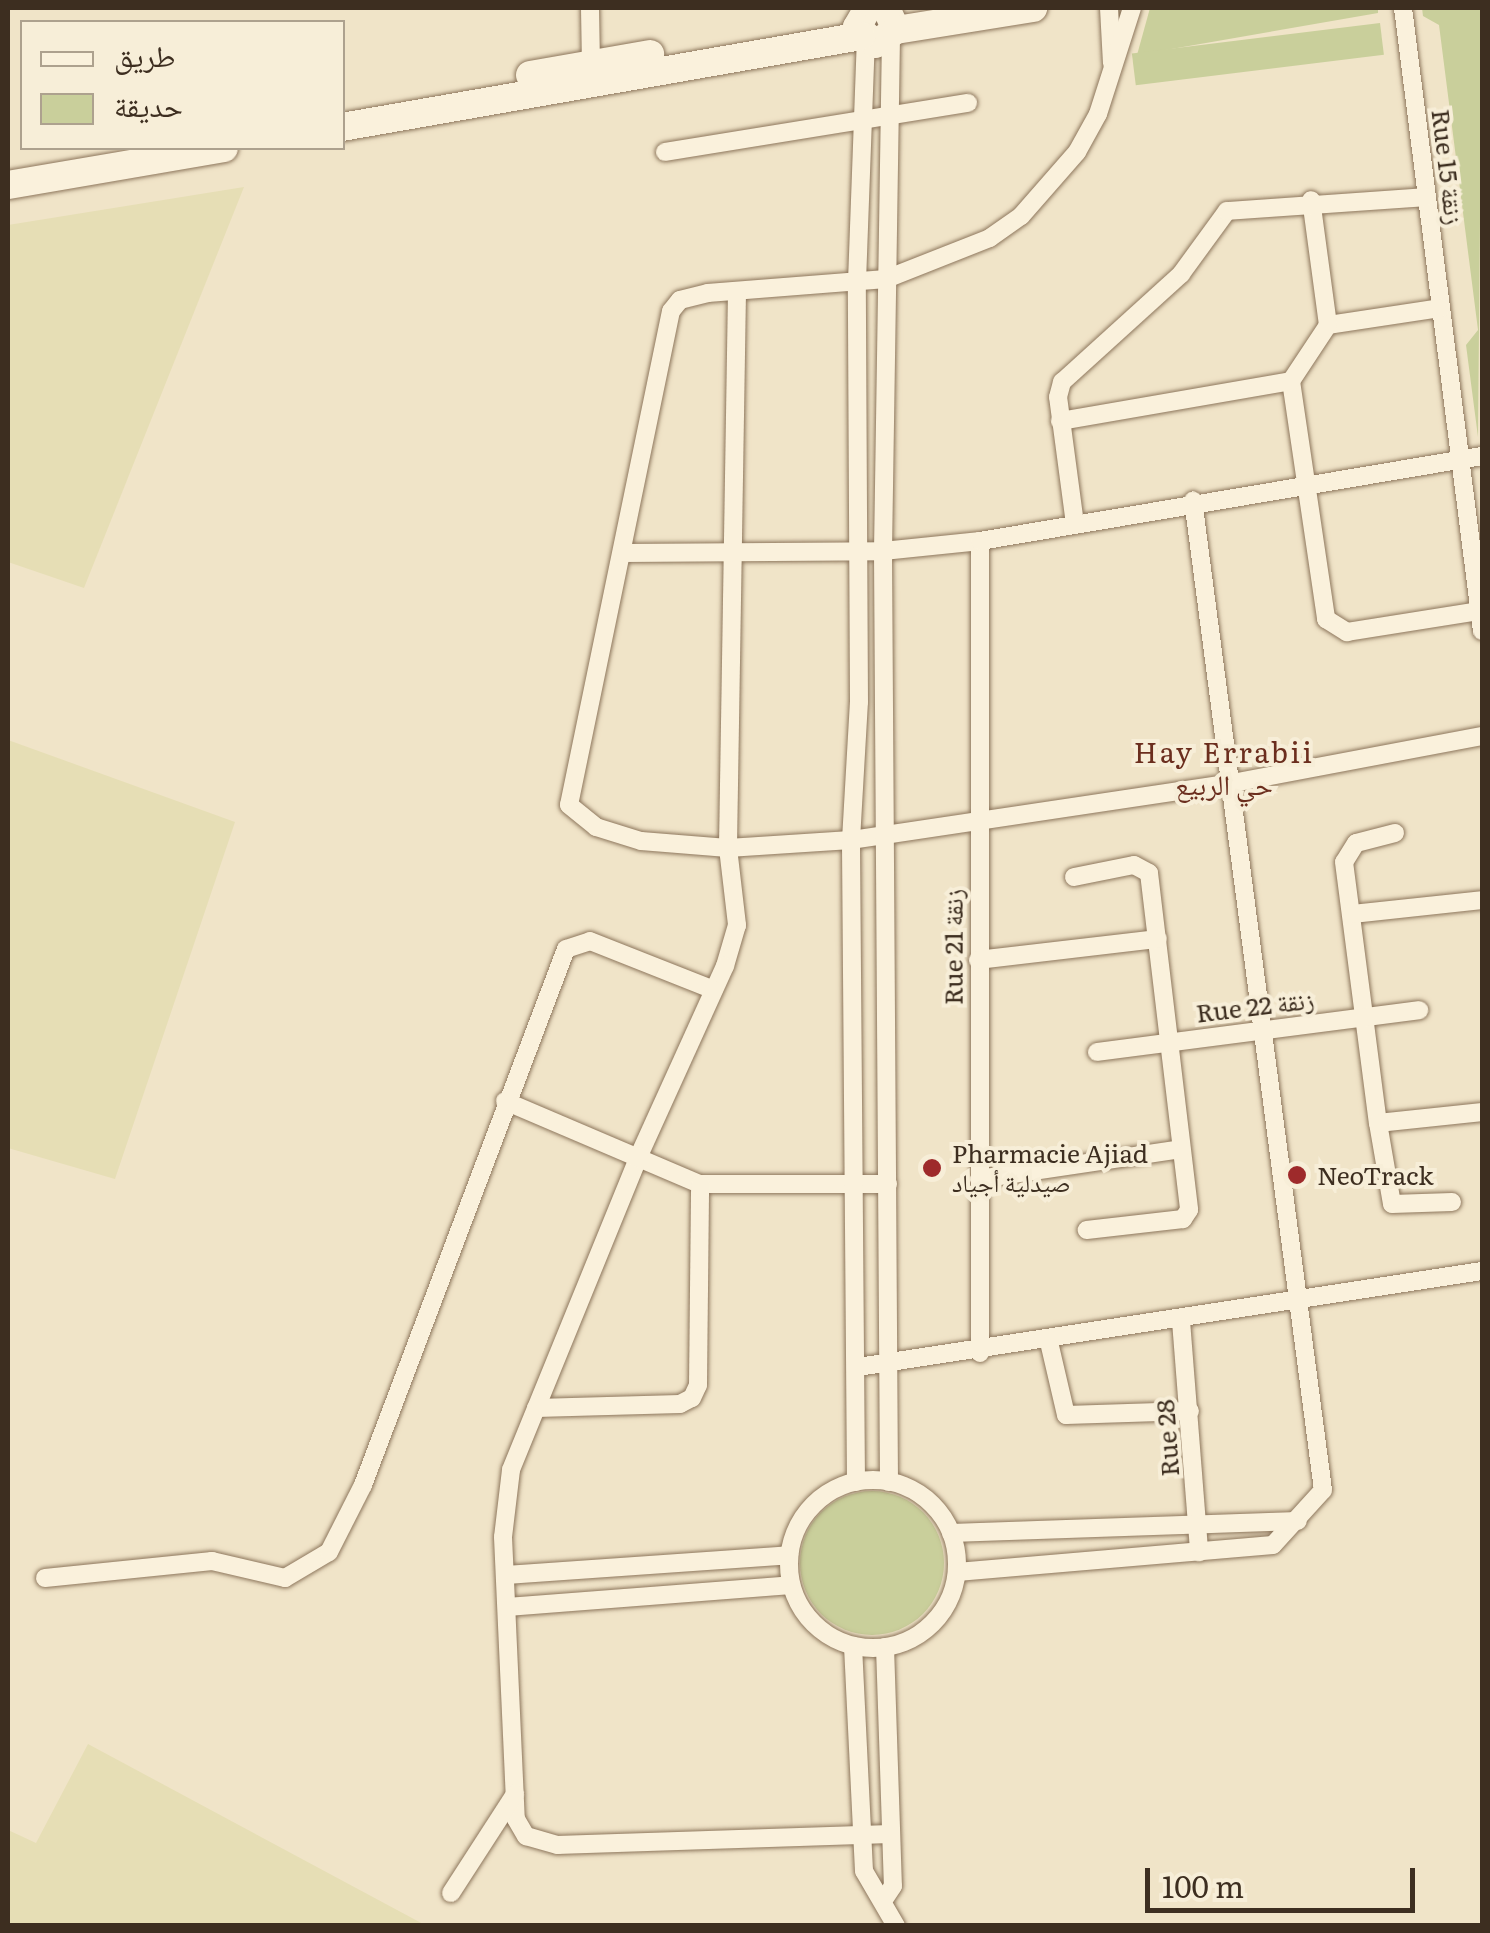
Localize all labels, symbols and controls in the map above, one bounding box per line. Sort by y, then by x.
legend [20,20,345,150]
text: طريق [114,32,175,76]
text: حديقة [114,82,183,126]
street label: Rue 15 زنقة [1426,108,1470,226]
district label: Hay Errabii حي الربيع [1134,734,1314,800]
street label: Rue 21 زنقة [938,889,968,1005]
street label: Rue 22 زنقة [1194,984,1316,1028]
place label: Pharmacie Ajiad صيدلية أجياد [952,1139,1148,1198]
marker: Pharmacie Ajiad صيدلية أجياد [921,1157,943,1179]
place label: NeoTrack [1317,1160,1433,1190]
marker: NeoTrack [1286,1164,1308,1186]
street label: Rue 28 [1149,1398,1185,1478]
scale bar [1150,1848,1420,1910]
text: 100 m [1162,1863,1244,1907]

